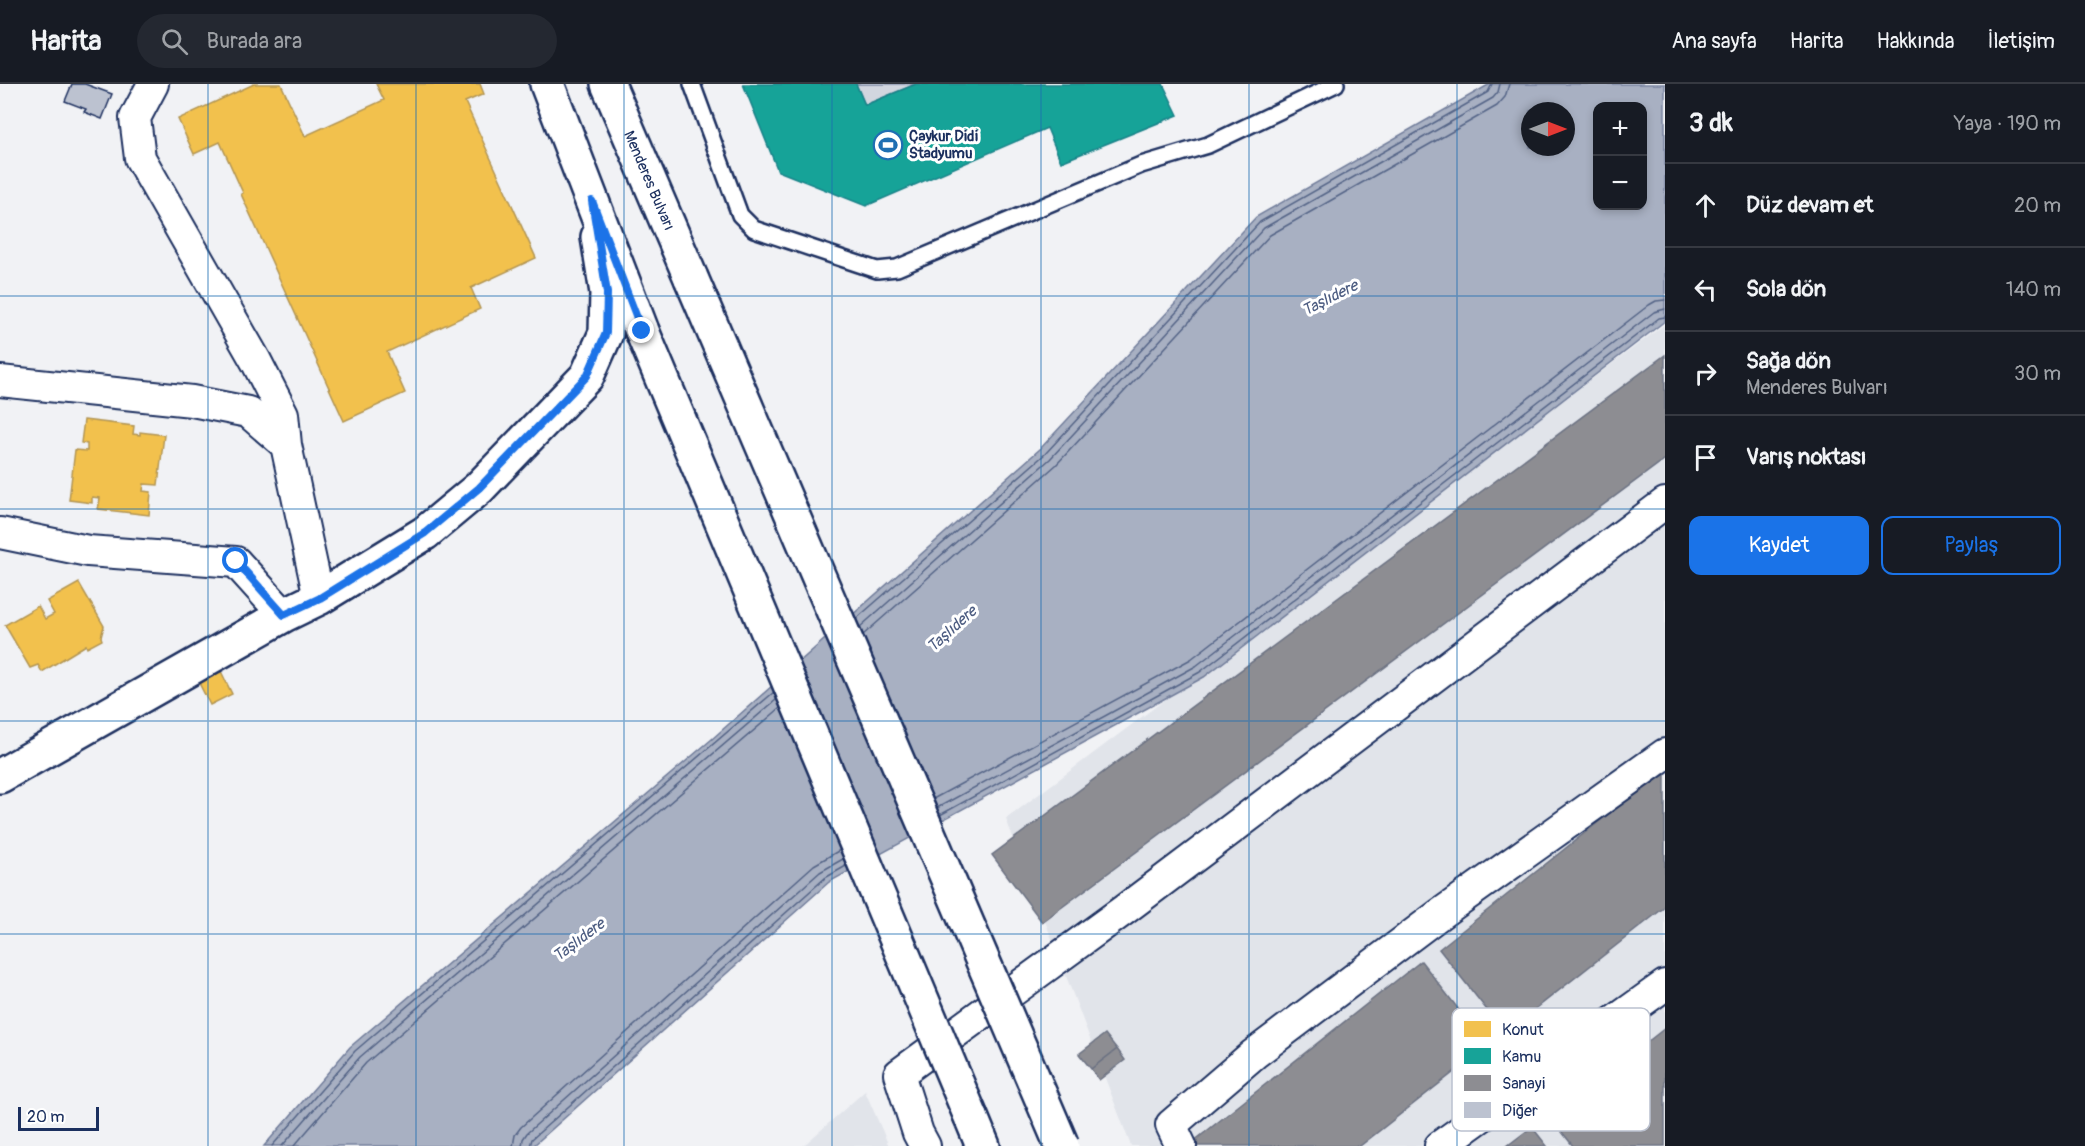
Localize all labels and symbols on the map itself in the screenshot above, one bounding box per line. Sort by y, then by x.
north arrow [1521,102,1575,156]
place label: Çaykur Didi Stadyumu [909,127,978,163]
street label: Menderes Bulvarı [620,128,679,233]
sports icon: Çaykur Didi Stadyumu [872,129,904,161]
water label: Taşlıdere [1299,275,1363,320]
route end [628,317,654,343]
route start [222,547,248,573]
water label: Taşlıdere [923,600,982,656]
water label: Taşlıdere [549,913,611,966]
legend [1452,1008,1650,1131]
text: Konut [1502,1020,1544,1040]
text: Kamu [1502,1047,1541,1067]
text: Sanayi [1502,1074,1546,1094]
text: Diğer [1502,1101,1538,1121]
scale bar [18,1104,99,1132]

